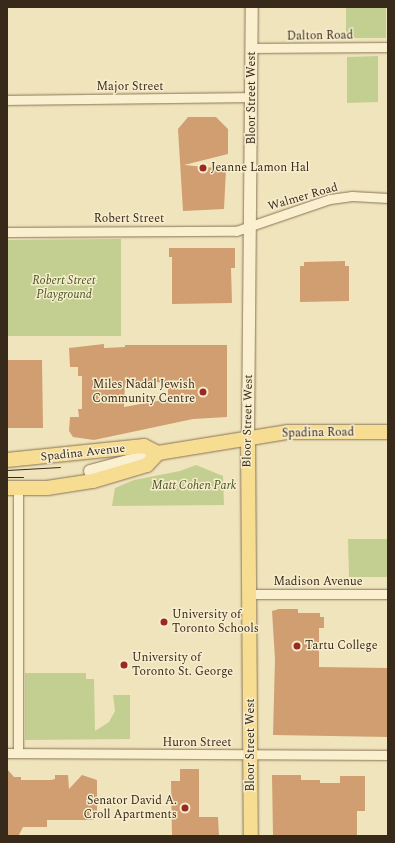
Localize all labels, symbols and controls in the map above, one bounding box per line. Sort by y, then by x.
street label: Dalton Road [287,28,353,44]
street label: Bloor Street West [245,51,259,145]
street label: Major Street [97,80,163,94]
place label: Jeanne Lamon Hal [211,161,309,175]
marker: Jeanne Lamon Hal [198,163,208,173]
street label: Walmer Road [267,180,339,214]
street label: Robert Street [94,212,164,226]
park label: Robert Street Playground [32,274,96,302]
street label: Bloor Street West [240,374,256,468]
place label: Miles Nadal Jewish Community Centre [92,378,195,406]
marker: Miles Nadal Jewish Community Centre [198,387,208,397]
street label: Spadina Road [282,425,354,441]
street label: Spadina Avenue [40,441,126,465]
park label: Matt Cohen Park [152,479,236,493]
street label: Madison Avenue [273,575,363,589]
place label: University of Toronto Schools [172,608,259,636]
marker: University of Toronto Schools [159,617,169,627]
place label: Tartu College [305,639,378,653]
marker: Tartu College [292,641,302,651]
place label: University of Toronto St. George [132,651,233,679]
marker: University of Toronto St. George [119,660,129,670]
street label: Bloor Street West [244,698,258,792]
street label: Huron Street [162,736,232,750]
place label: Senator David A. Croll Apartments [84,794,177,822]
marker: Senator David A. Croll Apartments [180,803,190,813]

